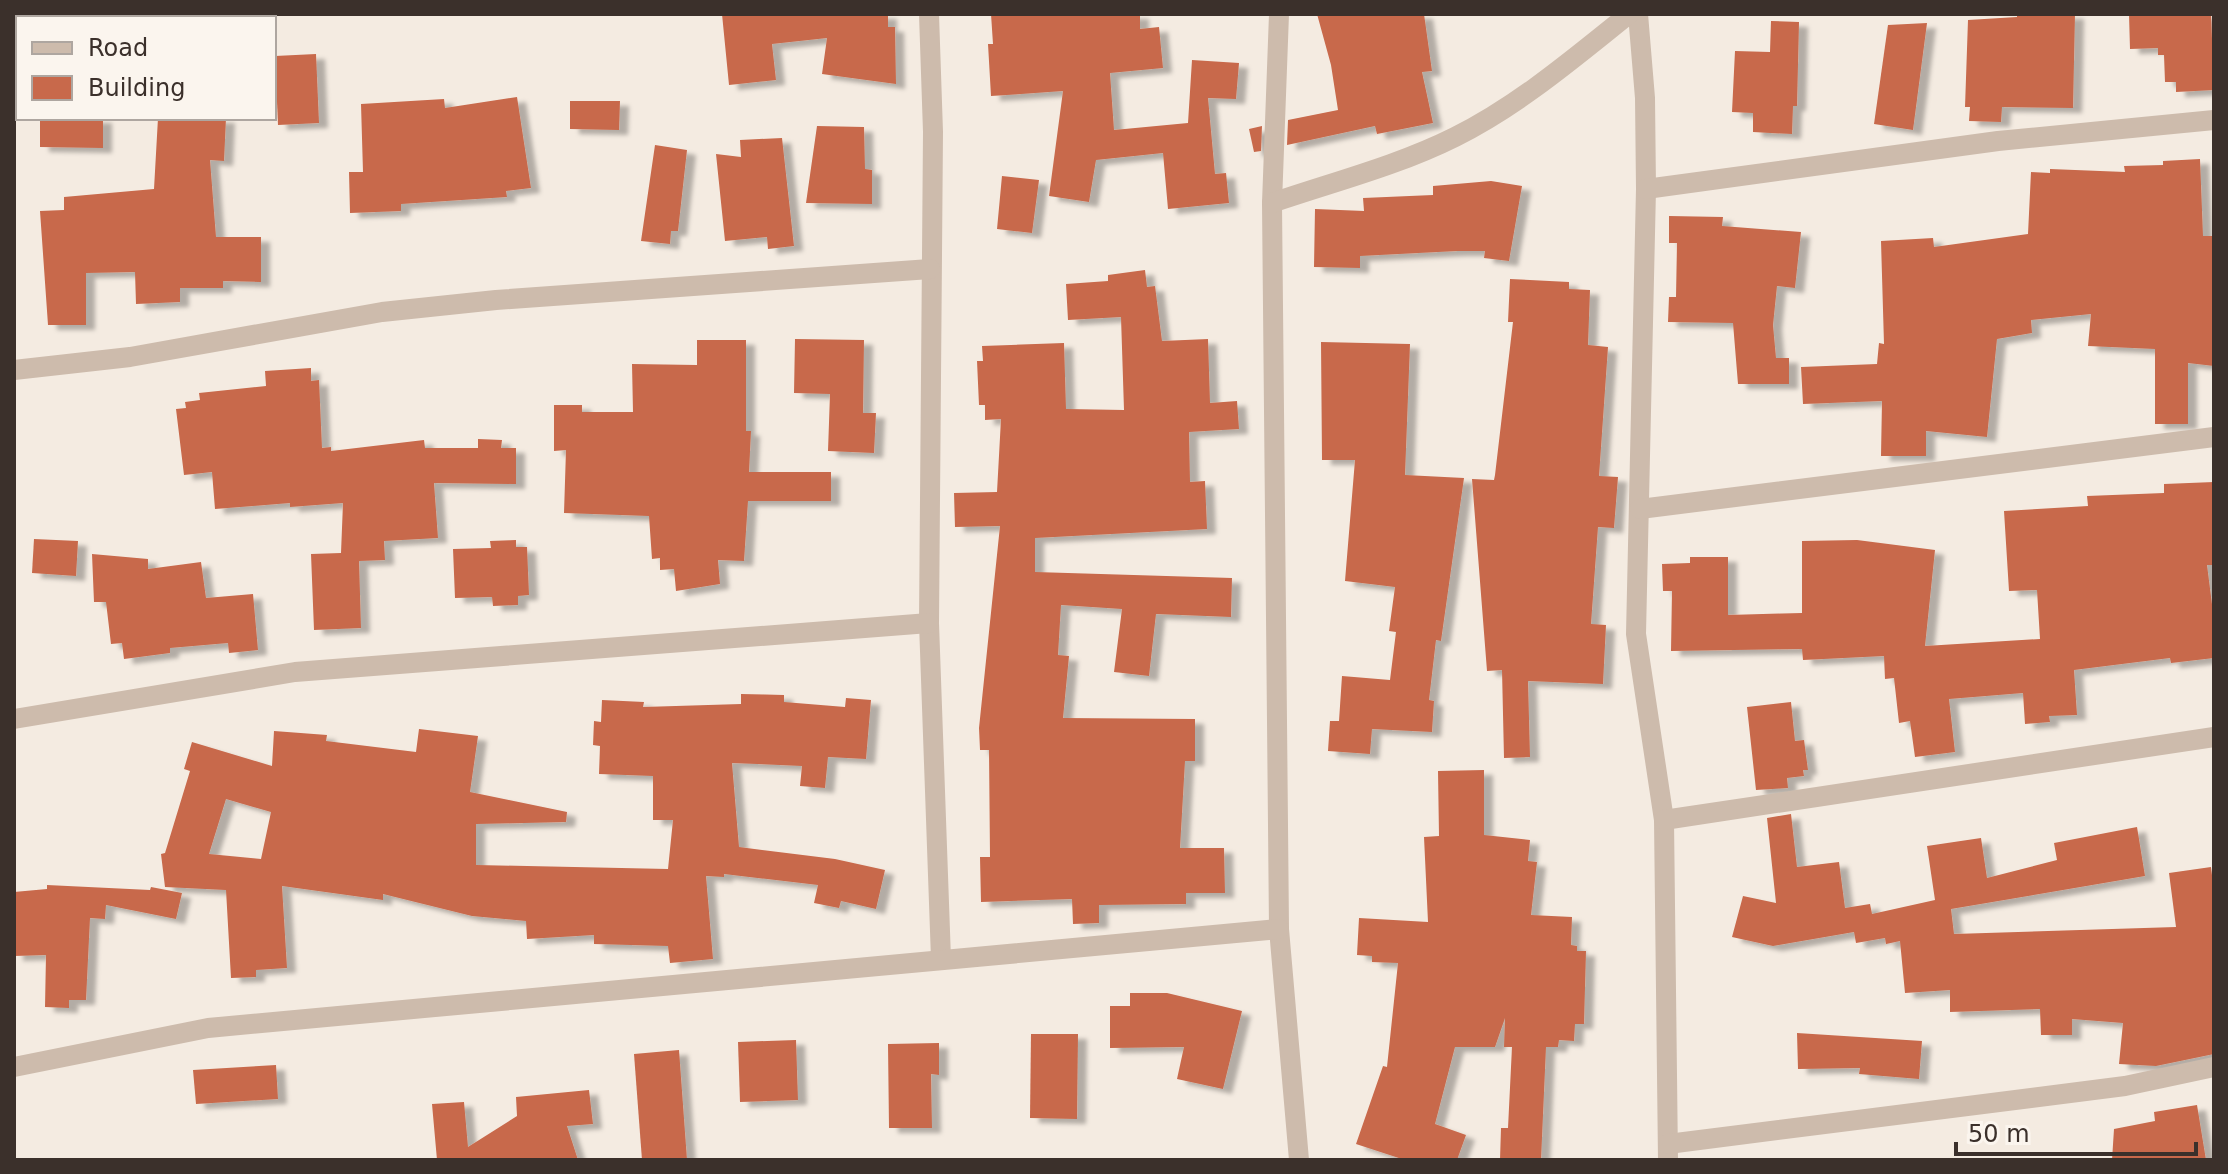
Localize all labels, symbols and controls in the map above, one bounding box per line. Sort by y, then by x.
legend [16,16,276,120]
text: Road [88,34,148,62]
text: Building [88,74,185,102]
scale bar [1956,1106,2196,1156]
text: 50 m [1968,1120,2030,1148]

